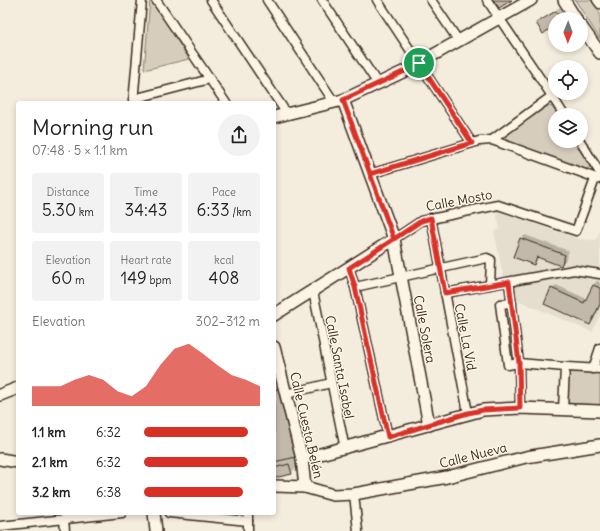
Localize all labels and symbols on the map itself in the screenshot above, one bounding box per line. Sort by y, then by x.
north arrow [548,12,588,52]
pin [402,46,436,80]
street label: Calle Mosto [425,186,494,215]
street label: Calle Solera [410,294,439,365]
street label: Calle La Vid [451,302,480,372]
street label: Calle Santa Isabel [321,314,358,420]
street label: Calle Cuesta Belén [286,370,327,480]
street label: Calle Nueva [438,439,509,472]

